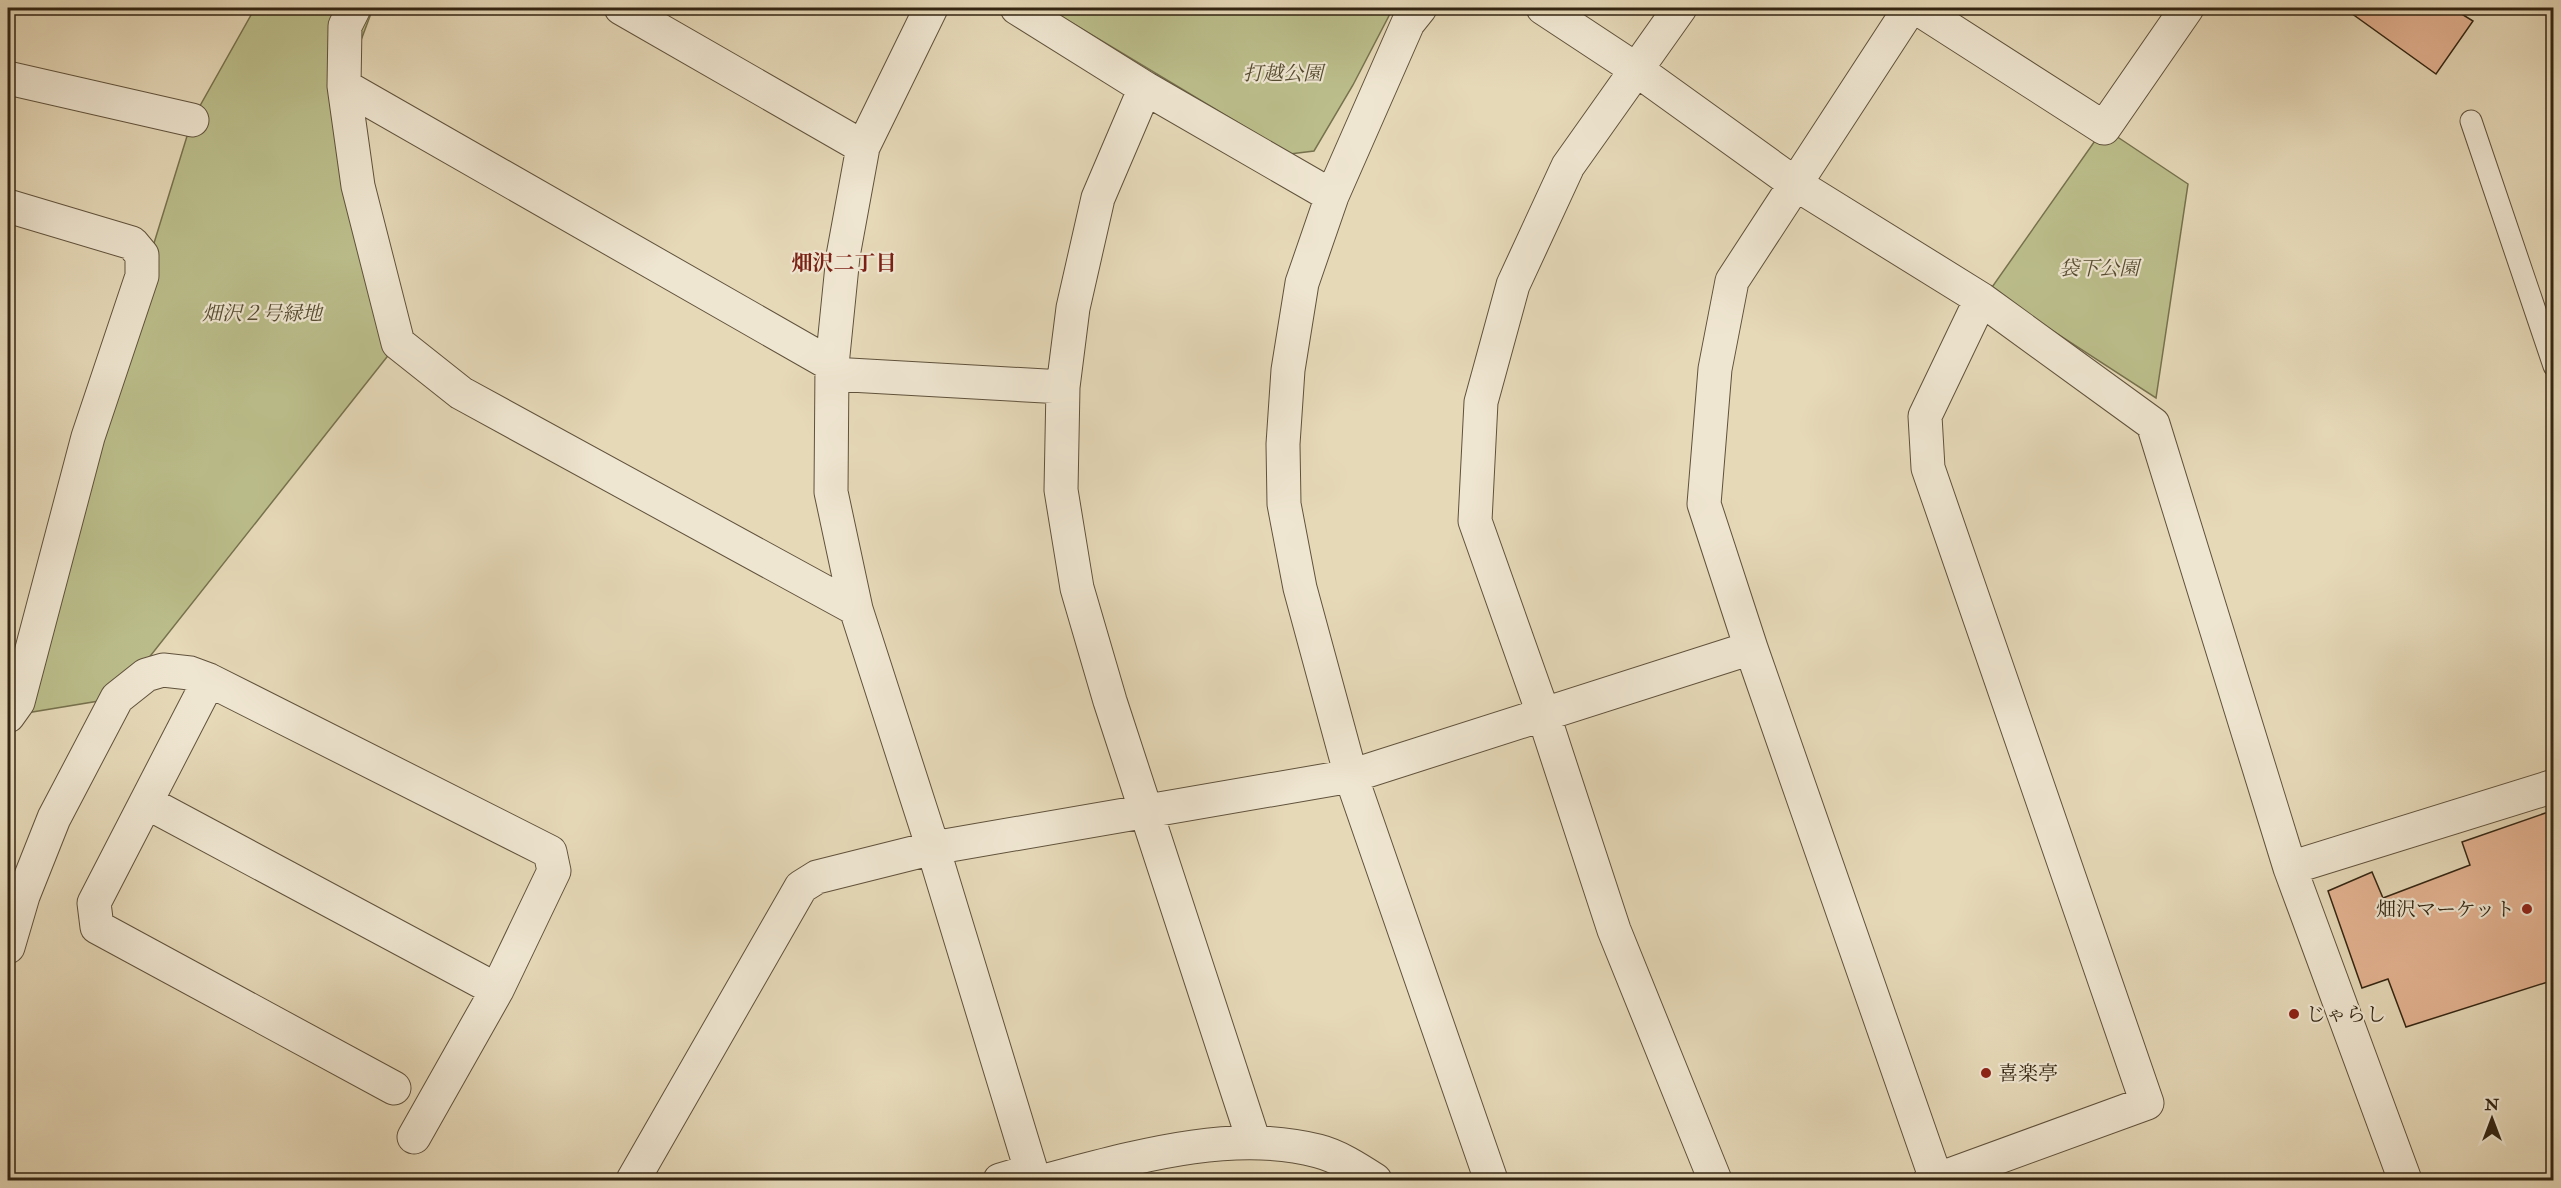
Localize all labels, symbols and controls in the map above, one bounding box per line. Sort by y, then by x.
park label: 打越公園 [1243,61,1326,86]
district label: 畑沢二丁目 [792,250,897,277]
park label: 袋下公園 [2059,256,2142,281]
park label: 畑沢２号緑地 [202,301,324,326]
place label: 畑沢マーケット [2376,897,2515,922]
marker: 畑沢マーケット [2520,902,2534,916]
place label: じゃらし [2306,1002,2386,1027]
marker: じゃらし [2287,1007,2301,1021]
place label: 喜楽亭 [1998,1061,2058,1086]
marker: 喜楽亭 [1979,1066,1993,1080]
north arrow [2462,1089,2522,1149]
text: N [2484,1095,2500,1115]

